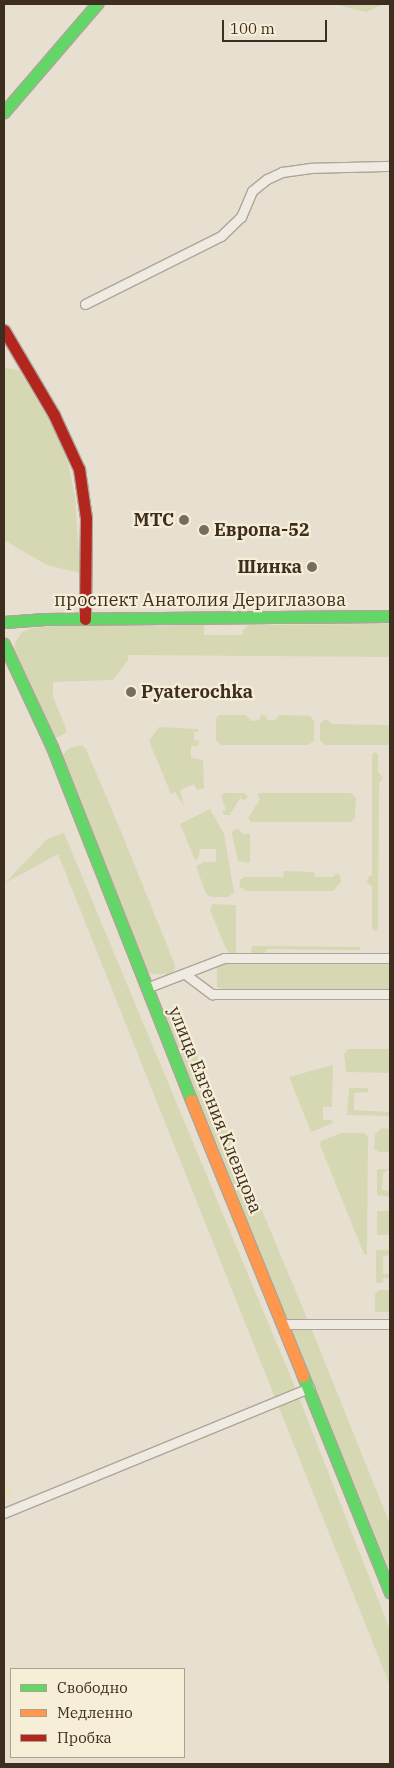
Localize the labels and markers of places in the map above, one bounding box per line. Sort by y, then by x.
place label: МТС [134,509,174,531]
marker: МТС [178,514,190,526]
place label: Европа-52 [214,519,310,541]
marker: Европа-52 [198,524,210,536]
place label: Шинка [237,556,302,578]
marker: Шинка [306,561,318,573]
place label: Pyaterochka [141,681,253,703]
marker: Pyaterochka [125,686,137,698]

